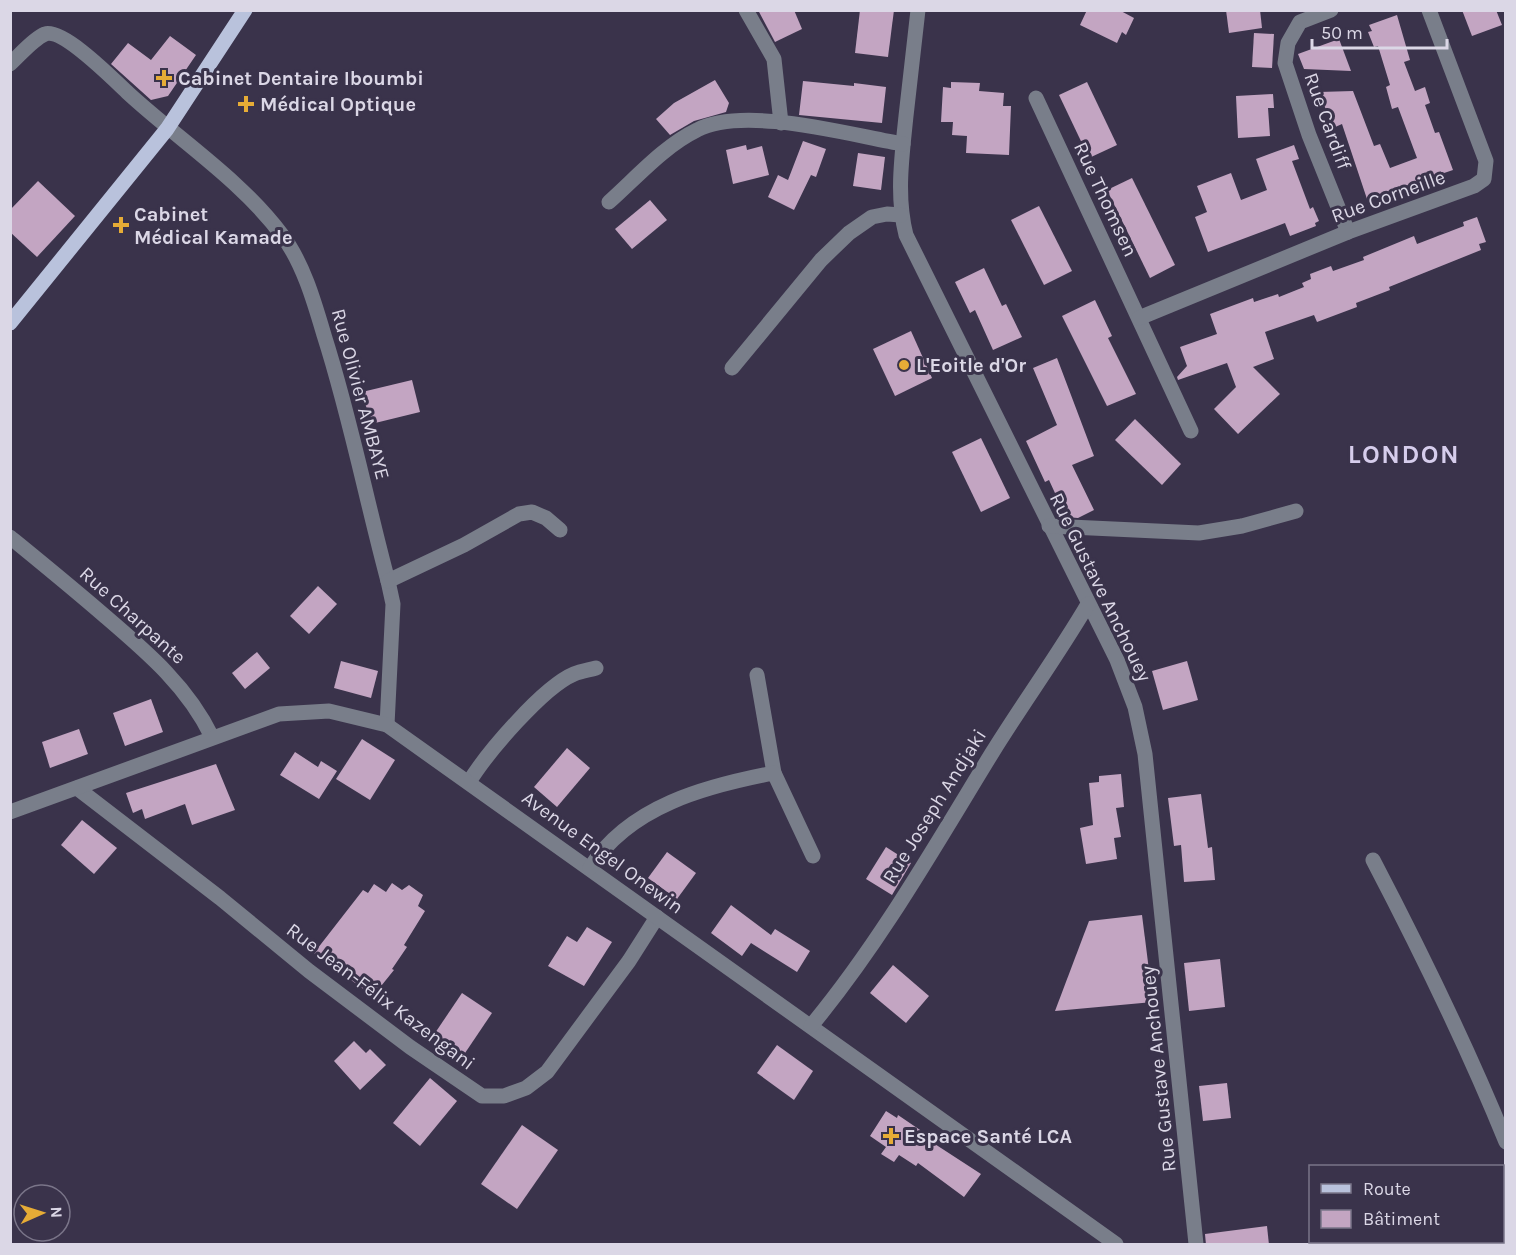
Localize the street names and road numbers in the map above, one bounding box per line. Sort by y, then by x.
street label: Rue Cardiff [1299,70,1356,173]
street label: Rue Thomsen [1069,138,1142,260]
street label: Rue Corneille [1328,165,1448,228]
street label: Rue Olivier AMBAYE [327,306,394,482]
street label: Rue Gustave Anchouey [1045,489,1156,685]
street label: Rue Charpante [75,562,190,669]
street label: Rue Joseph Andjaki [878,725,991,888]
street label: Avenue Engel Onewin [518,786,688,919]
street label: Rue Jean-Félix Kazengani [282,918,479,1075]
street label: Rue Gustave Anchouey [1136,965,1181,1173]

